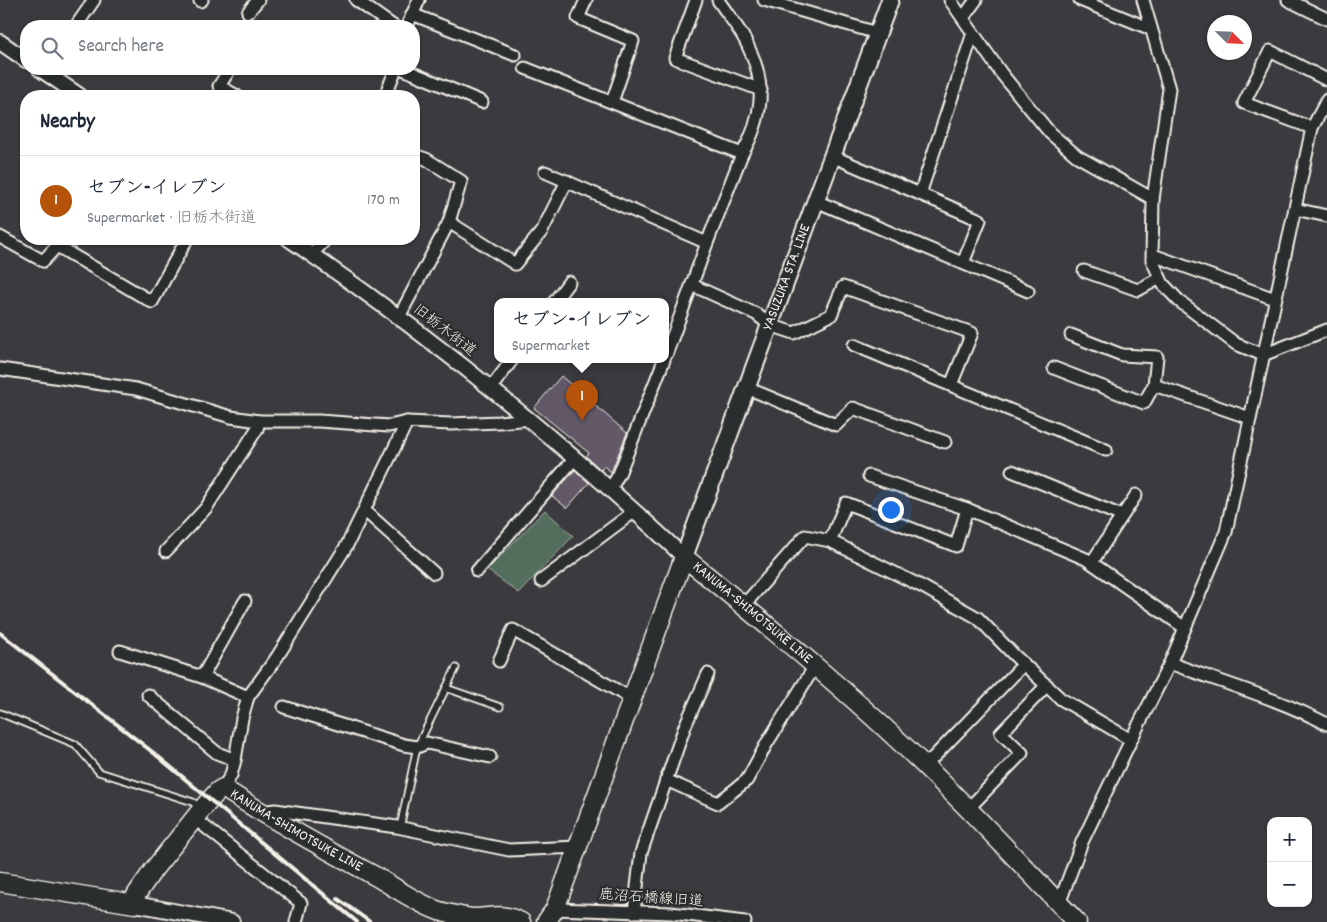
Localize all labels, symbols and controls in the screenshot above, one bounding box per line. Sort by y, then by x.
north arrow [1207,15,1252,60]
search box [20,20,420,75]
icon: search [38,34,66,62]
text: Search here [78,34,164,61]
text: Nearby [40,108,95,138]
text: セブン-イレブン [87,176,227,203]
text: 1 [54,189,58,212]
text: 170 m [367,189,400,212]
text: Supermarket · 旧栃木街道 [87,207,256,230]
street label: YASUZUKA STA. LINE [758,221,817,334]
popup [494,298,669,363]
street label: 旧栃木街道 [408,299,480,363]
text: セブン-イレブン [512,308,651,335]
text: Supermarket [512,335,590,358]
pin: 1 [566,380,598,421]
your location [878,497,904,523]
street label: KANUMA-SHIMOTSUKE LINE [687,557,817,670]
street label: KANUMA-SHIMOTSUKE LINE [225,784,367,878]
map controls [1267,817,1312,907]
button: + [1267,817,1312,862]
button: − [1267,862,1312,907]
street label: 鹿沼石橋線旧道 [598,884,704,914]

